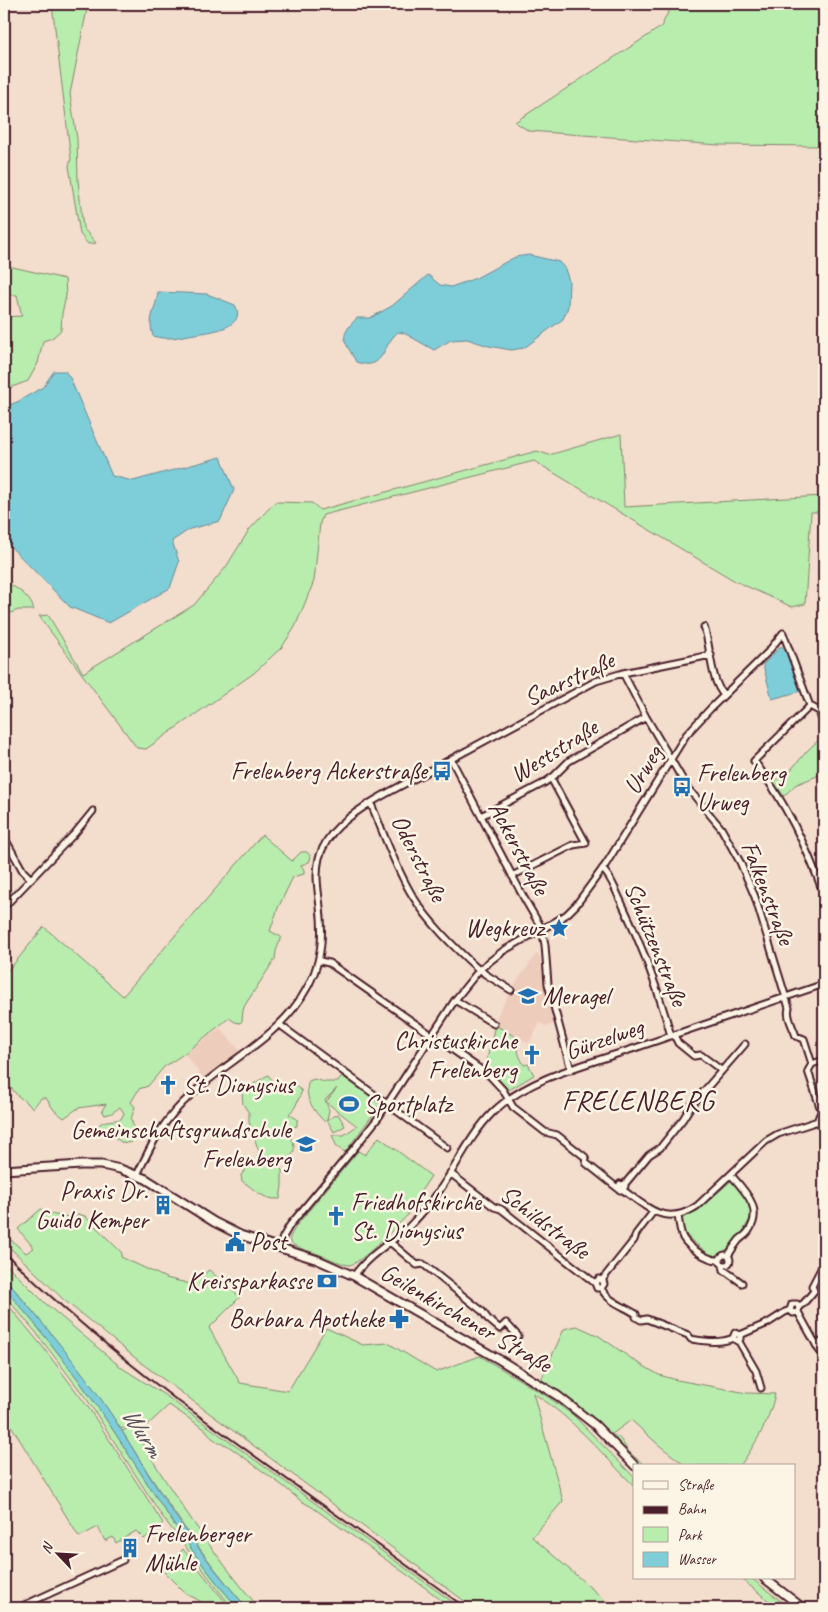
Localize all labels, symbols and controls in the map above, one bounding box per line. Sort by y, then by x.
street label: Saarstraße [519,643,621,714]
street label: Weststraße [504,711,605,790]
street label: Urweg [616,738,671,800]
place label: Frelenberg Ackerstraße [231,755,429,787]
place label: Frelenberg Urweg [697,757,788,818]
bus stop icon: Frelenberg Ackerstraße [431,760,453,782]
bus stop icon: Frelenberg Urweg [671,776,693,798]
street label: Ackerstraße [481,796,558,902]
street label: Oderstraße [384,809,455,908]
street label: Falkenstraße [734,837,803,951]
street label: Schützenstraße [617,877,696,1012]
place label: Wegkreuz [465,912,547,944]
place icon: Wegkreuz [548,917,570,939]
place label: Meragel [543,980,614,1012]
school or university icon: Meragel [517,985,539,1007]
street label: Gürzelweg [561,1010,649,1067]
place label: Christuskirche Frelenberg [394,1025,519,1086]
church icon: Christuskirche Frelenberg [521,1044,543,1066]
place label: St. Dionysius [183,1069,296,1101]
church icon: St. Dionysius [157,1074,179,1096]
district label: FRELENBERG [562,1083,717,1118]
place label: Sportplatz [364,1088,455,1120]
sports icon: Sportplatz [338,1093,360,1115]
place label: Gemeinschaftsgrundschule Frelenberg [71,1114,293,1175]
school or university icon: Gemeinschaftsgrundschule Frelenberg [295,1133,317,1155]
place label: Praxis Dr. Guido Kemper [36,1175,151,1236]
street label: Schildstraße [494,1178,598,1267]
place label: Friedhofskirche St. Dionysius [351,1186,483,1247]
building icon: Praxis Dr. Guido Kemper [152,1194,174,1216]
church icon: Friedhofskirche St. Dionysius [325,1205,347,1227]
place label: Post [250,1226,289,1258]
public building icon: Post [224,1231,246,1253]
street label: Geilenkirchener Straße [375,1256,559,1381]
place label: Kreissparkasse [187,1265,314,1297]
bank icon: Kreissparkasse [316,1270,338,1292]
place label: Barbara Apotheke [229,1303,386,1335]
pharmacy icon: Barbara Apotheke [388,1308,410,1330]
water label: Wurm [115,1401,173,1466]
legend [633,1464,796,1580]
text: Straße [678,1476,714,1495]
text: Bahn [678,1500,706,1519]
place label: Frelenberger Mühle [145,1518,254,1579]
text: Park [678,1526,703,1545]
north arrow [32,1530,82,1580]
building icon: Frelenberger Mühle [119,1537,141,1559]
text: N [37,1539,57,1556]
text: Wasser [678,1550,717,1569]

